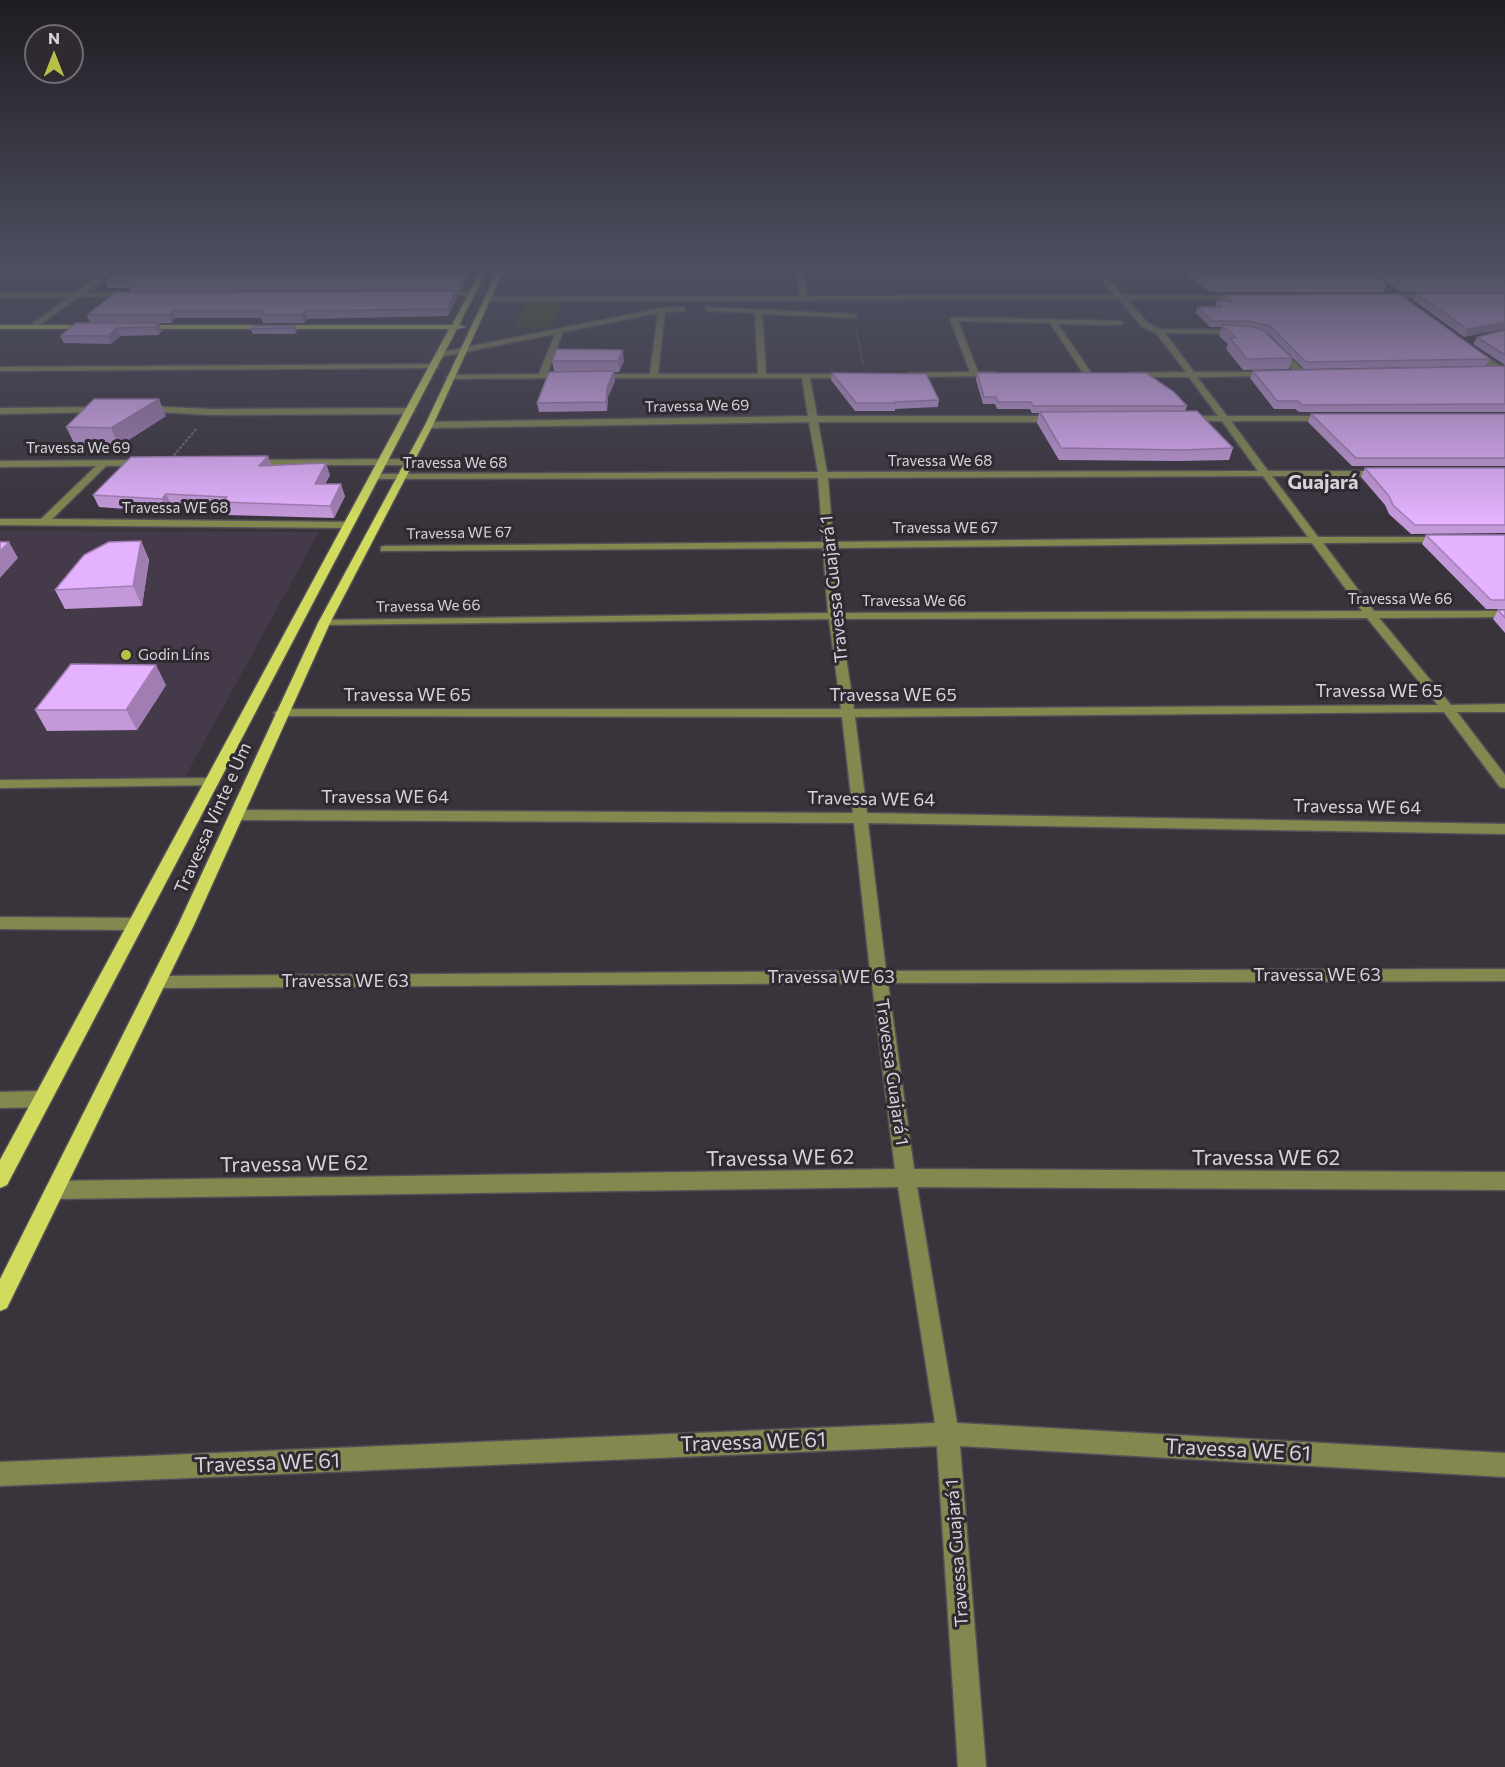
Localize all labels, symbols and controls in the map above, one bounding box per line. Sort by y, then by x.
north arrow [24,24,84,84]
text: N [48,28,60,47]
street label: Travessa We 69 [645,396,749,416]
street label: Travessa We 69 [26,439,130,457]
street label: Travessa We 68 [888,452,992,470]
street label: Travessa We 68 [403,454,507,472]
district label: Guajará [1287,470,1359,494]
street label: Travessa WE 68 [122,499,228,517]
street label: Travessa Guajará 1 [816,514,852,664]
street label: Travessa WE 67 [892,519,998,537]
street label: Travessa WE 67 [406,523,512,543]
street label: Travessa We 66 [1348,590,1452,608]
street label: Travessa We 66 [862,592,966,610]
street label: Travessa We 66 [375,596,481,616]
place label: Godin Líns [138,646,210,664]
marker: Godin Líns [119,648,133,662]
street label: Travessa WE 65 [1315,680,1443,702]
street label: Travessa WE 65 [343,684,471,706]
street label: Travessa WE 65 [829,684,957,706]
street label: Travessa Vinte e Um [170,739,256,897]
street label: Travessa WE 64 [321,786,449,808]
street label: Travessa WE 64 [807,787,935,811]
street label: Travessa WE 64 [1293,795,1421,819]
street label: Travessa WE 63 [1253,964,1381,986]
street label: Travessa WE 63 [767,966,895,988]
street label: Travessa WE 63 [281,970,409,992]
street label: Travessa Guajará 1 [871,997,913,1147]
street label: Travessa WE 62 [706,1144,854,1172]
street label: Travessa WE 62 [1192,1145,1340,1171]
street label: Travessa WE 62 [220,1150,368,1178]
street label: Travessa WE 61 [680,1427,826,1457]
street label: Travessa WE 61 [1165,1434,1311,1466]
street label: Travessa WE 61 [194,1448,340,1478]
street label: Travessa Guajará 1 [941,1478,973,1628]

